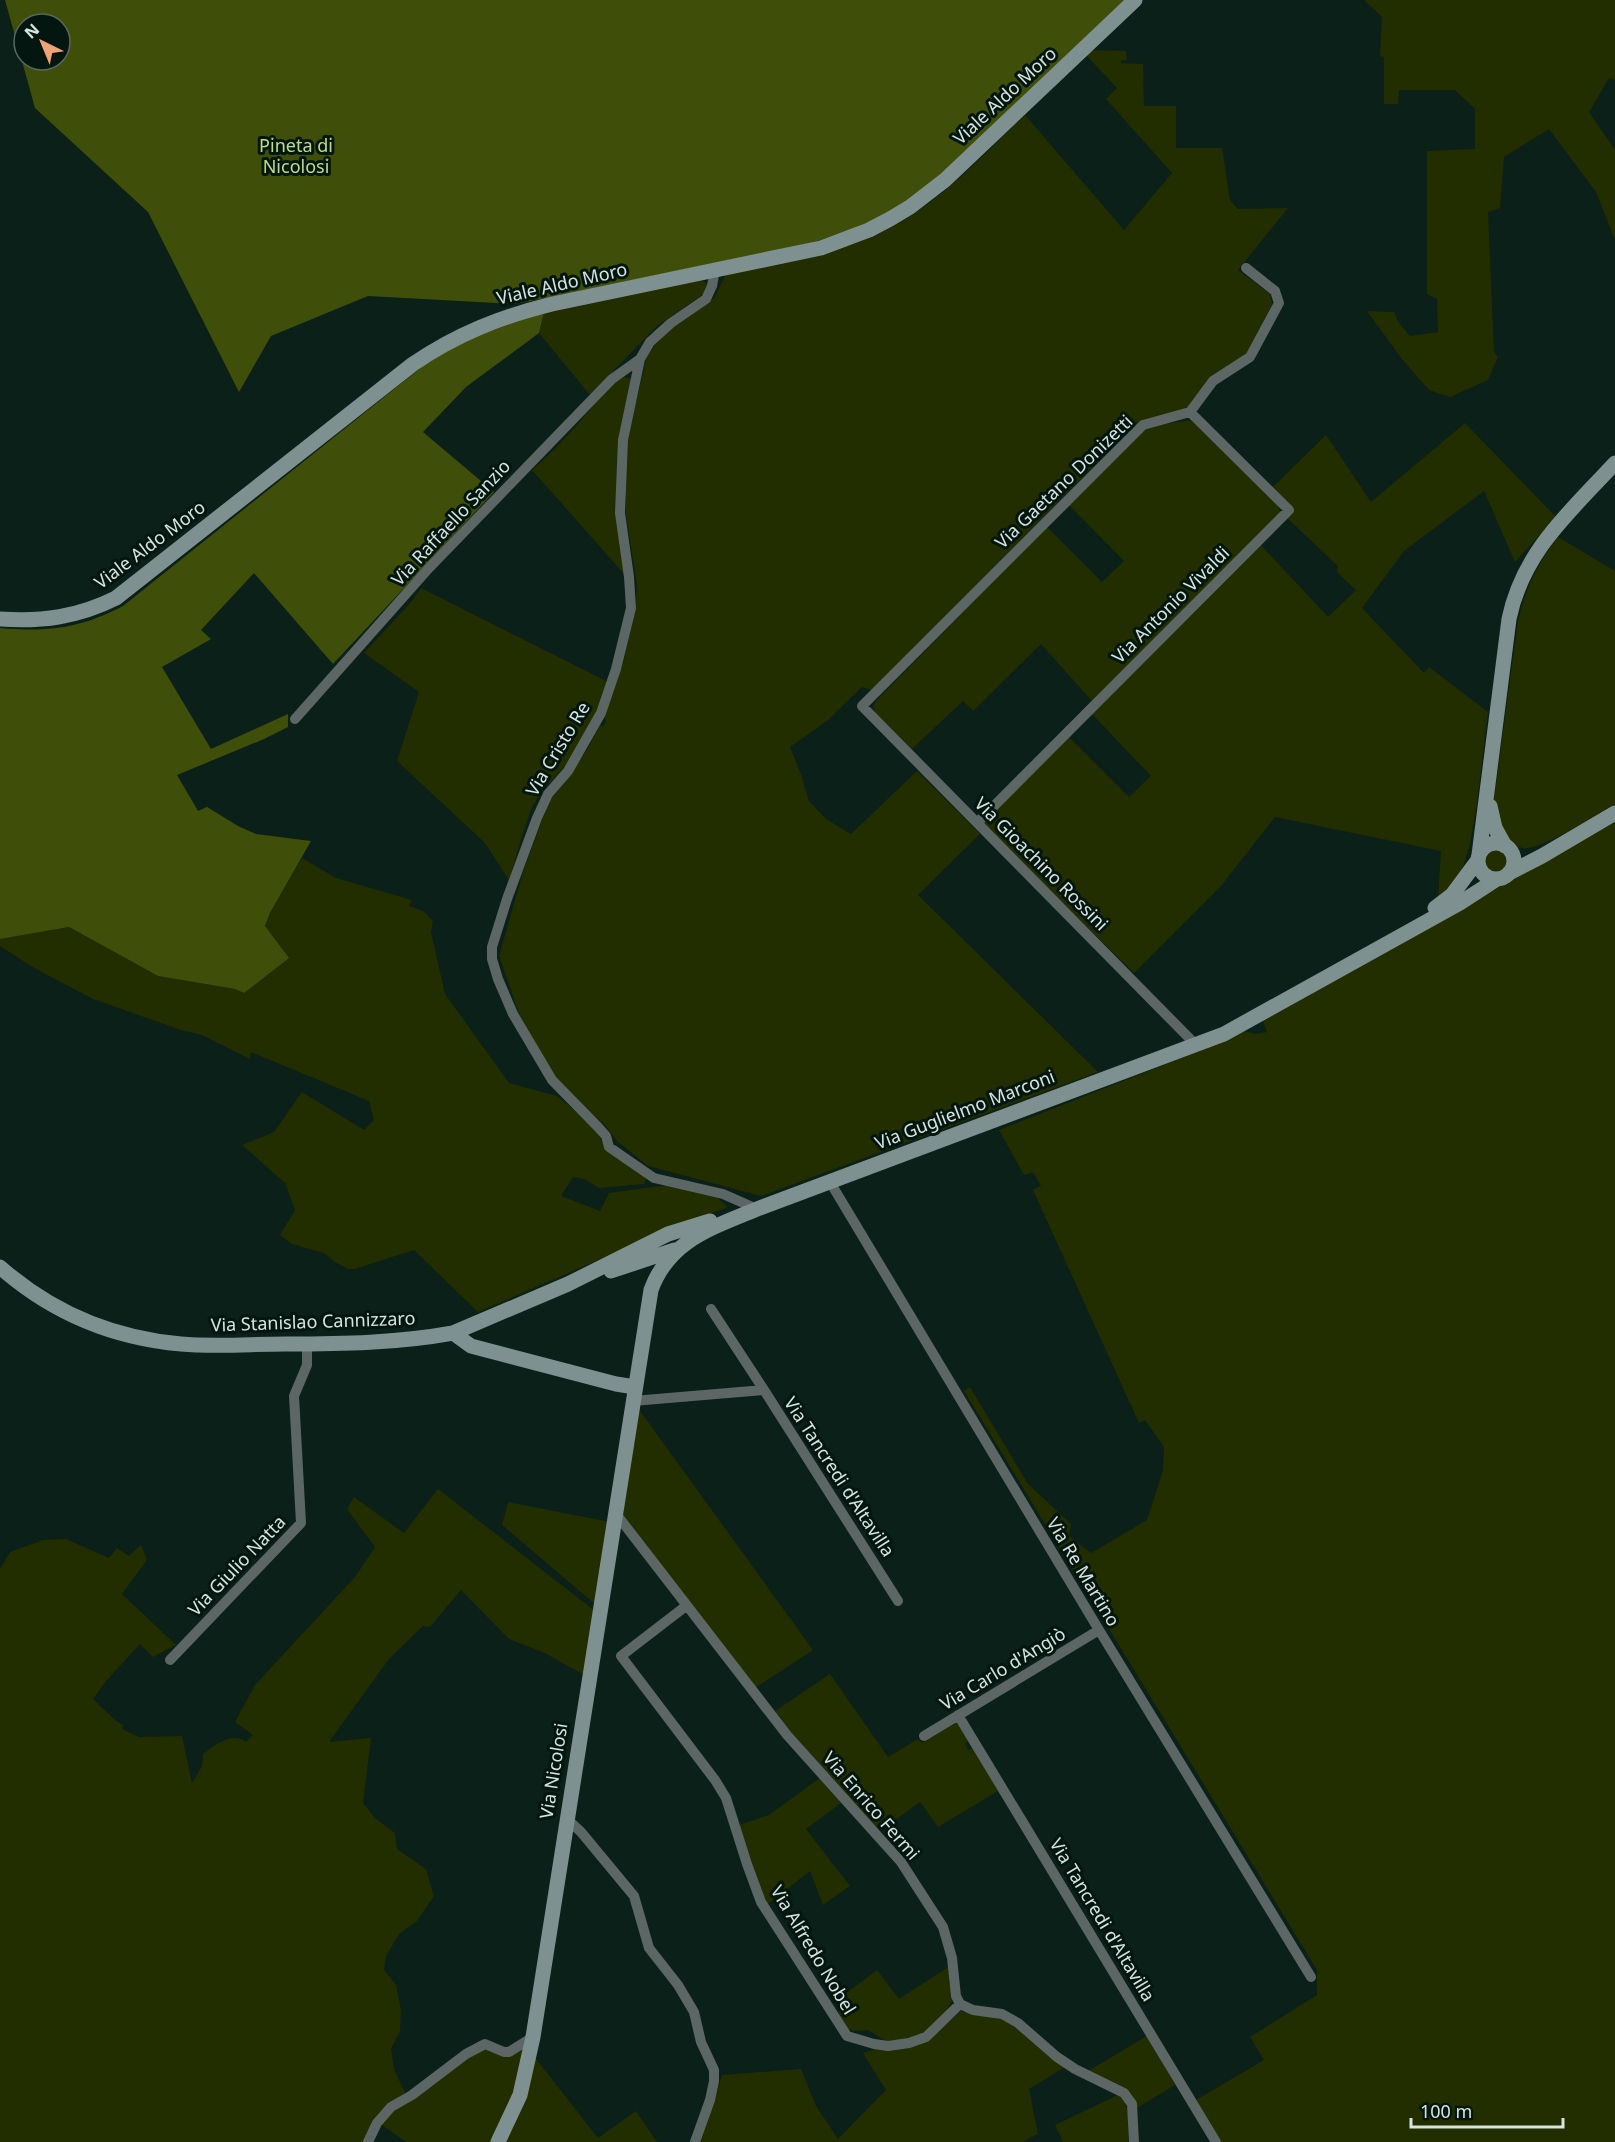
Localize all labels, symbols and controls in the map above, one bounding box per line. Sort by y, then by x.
north arrow [12,12,72,72]
text: N [20,19,44,44]
street label: Viale Aldo Moro [948,41,1061,149]
park label: Pineta di Nicolosi [259,133,333,178]
street label: Viale Aldo Moro [494,256,629,310]
street label: Via Gaetano Donizetti [989,409,1137,553]
street label: Via Raffaello Sanzio [386,454,515,591]
street label: Viale Aldo Moro [89,495,210,594]
street label: Via Antonio Vivaldi [1106,540,1234,668]
street label: Via Cristo Re [520,697,595,800]
street label: Via Gioachino Rossini [970,791,1114,935]
street label: Via Guglielmo Marconi [871,1064,1058,1154]
street label: Via Stanislao Cannizzaro [210,1305,416,1337]
street label: Via Tancredi d'Altavilla [779,1392,901,1561]
street label: Via Giulio Natta [182,1510,290,1621]
street label: Via Re Martino [1042,1512,1126,1630]
street label: Via Carlo d'Angiò [935,1621,1070,1715]
street label: Via Nicolosi [534,1721,572,1821]
street label: Via Enrico Fermi [818,1746,925,1865]
street label: Via Tancredi d'Altavilla [1045,1834,1161,2005]
street label: Via Alfredo Nobel [766,1880,862,2019]
scale bar [1411,2091,1562,2129]
text: 100 m [1420,2099,1472,2123]

